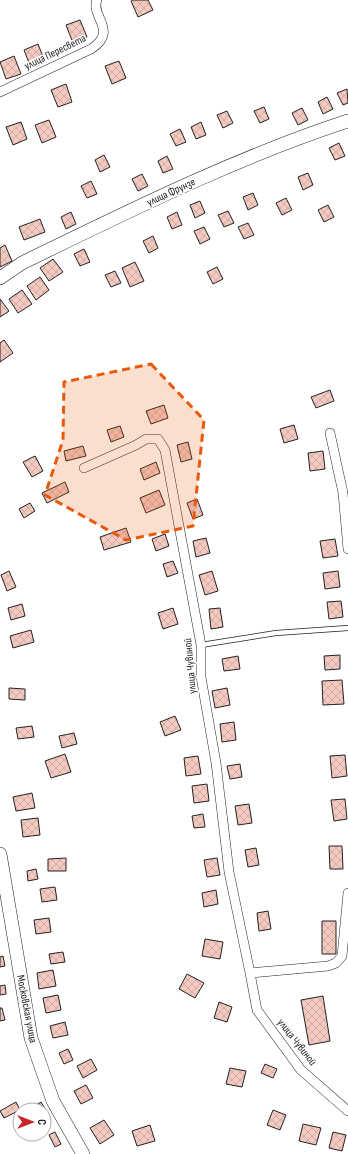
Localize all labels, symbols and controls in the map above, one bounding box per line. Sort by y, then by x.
street label: улица Пересвета [22,31,88,73]
street label: улица Фрунзе [145,175,197,209]
street label: улица Чувиной [181,637,199,694]
street label: Московская улица [14,974,40,1044]
street label: улица Чувиной [275,1016,320,1068]
north arrow [12,1102,52,1142]
text: С [35,1119,48,1125]

